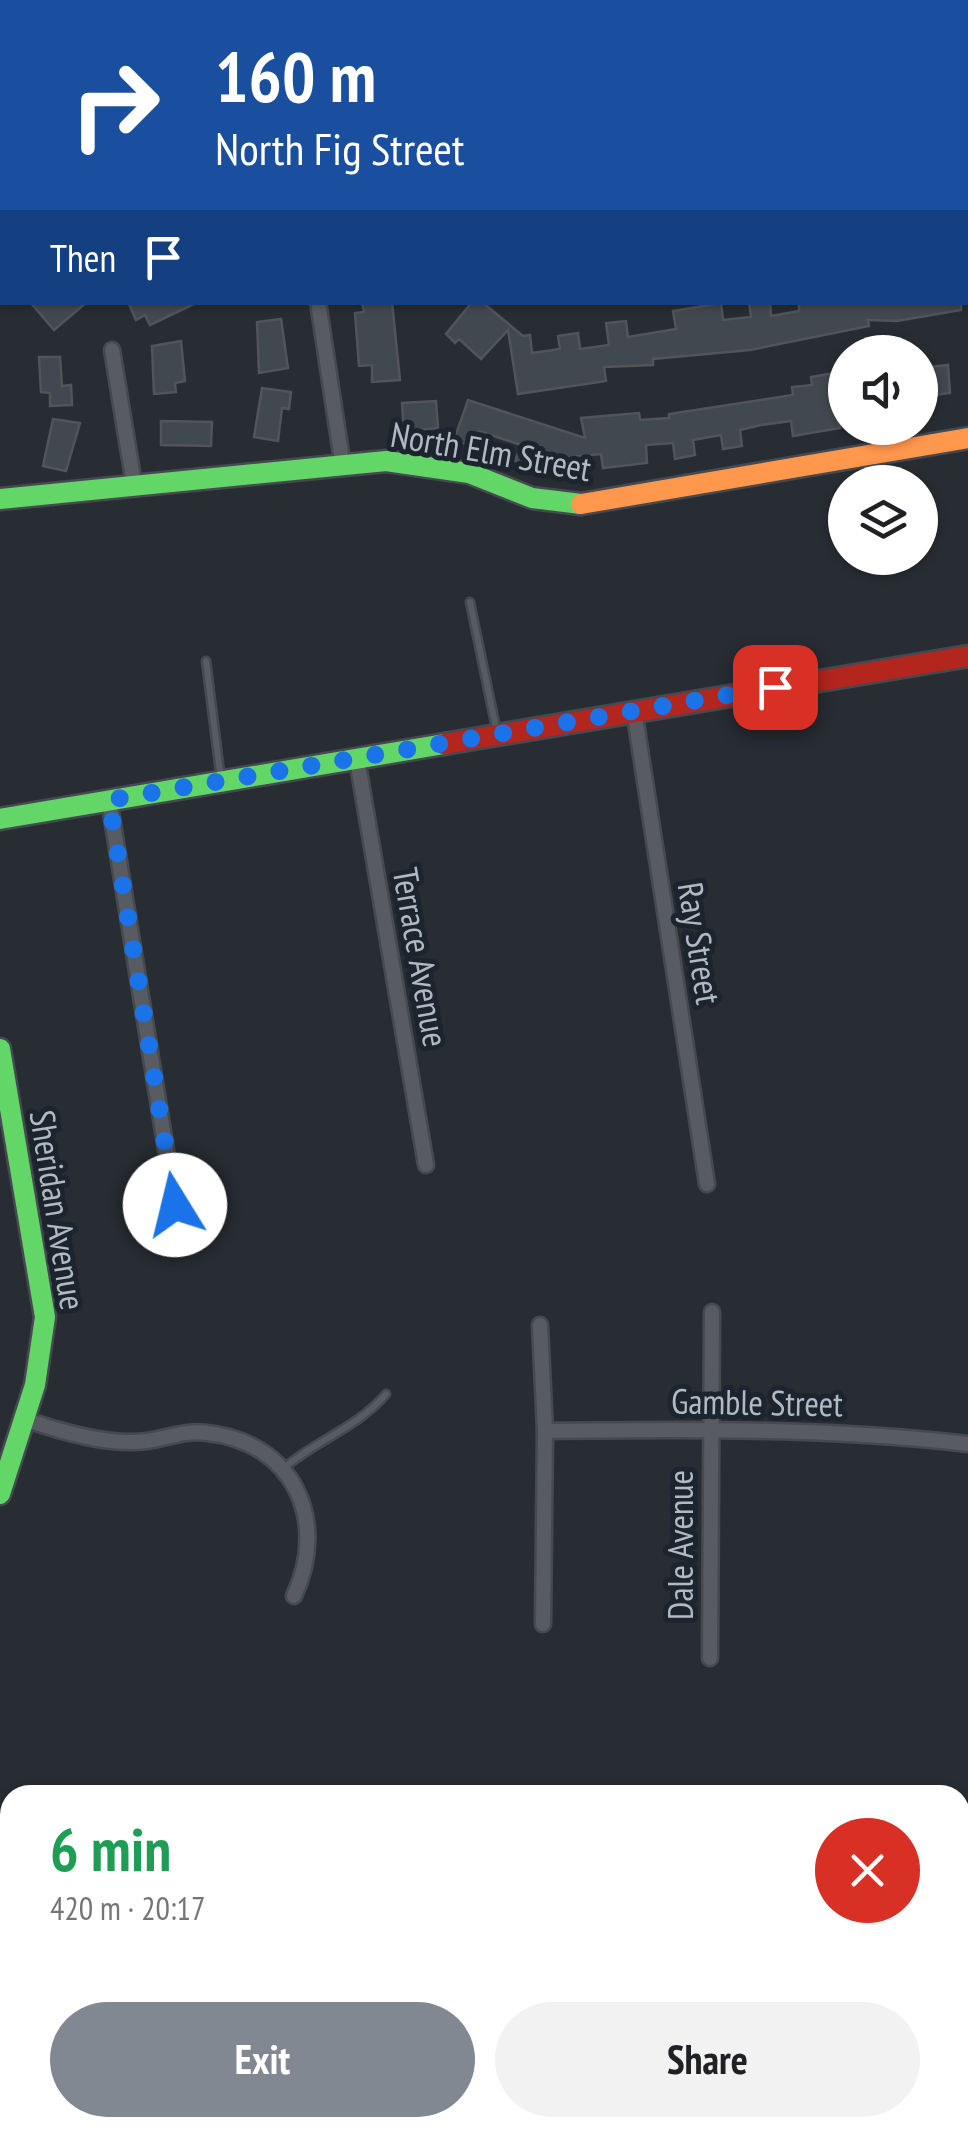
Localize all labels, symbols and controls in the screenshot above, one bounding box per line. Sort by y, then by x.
text: 160 m [215,31,376,121]
icon: right [50,40,180,170]
text: North Fig Street [215,119,464,177]
icon: arrive [136,230,191,285]
text: Then [50,233,116,282]
map controls [828,335,938,575]
button: sound [828,335,938,445]
street label: North Elm Street [387,411,595,491]
button: layers [828,465,938,575]
pin [733,645,818,730]
icon: arrive [748,660,803,715]
street label: Terrace Avenue [383,864,459,1050]
street label: Ray Street [668,879,732,1008]
street label: Sheridan Avenue [20,1107,96,1313]
position arrow [123,1153,227,1257]
street label: Gamble Street [671,1378,844,1427]
street label: Dale Avenue [657,1470,703,1620]
text: 6 min [50,1810,171,1888]
button: close [815,1818,920,1923]
text: 420 m · 20:17 [50,1887,205,1929]
button: Exit [50,2002,475,2117]
button: Share [495,2002,920,2117]

